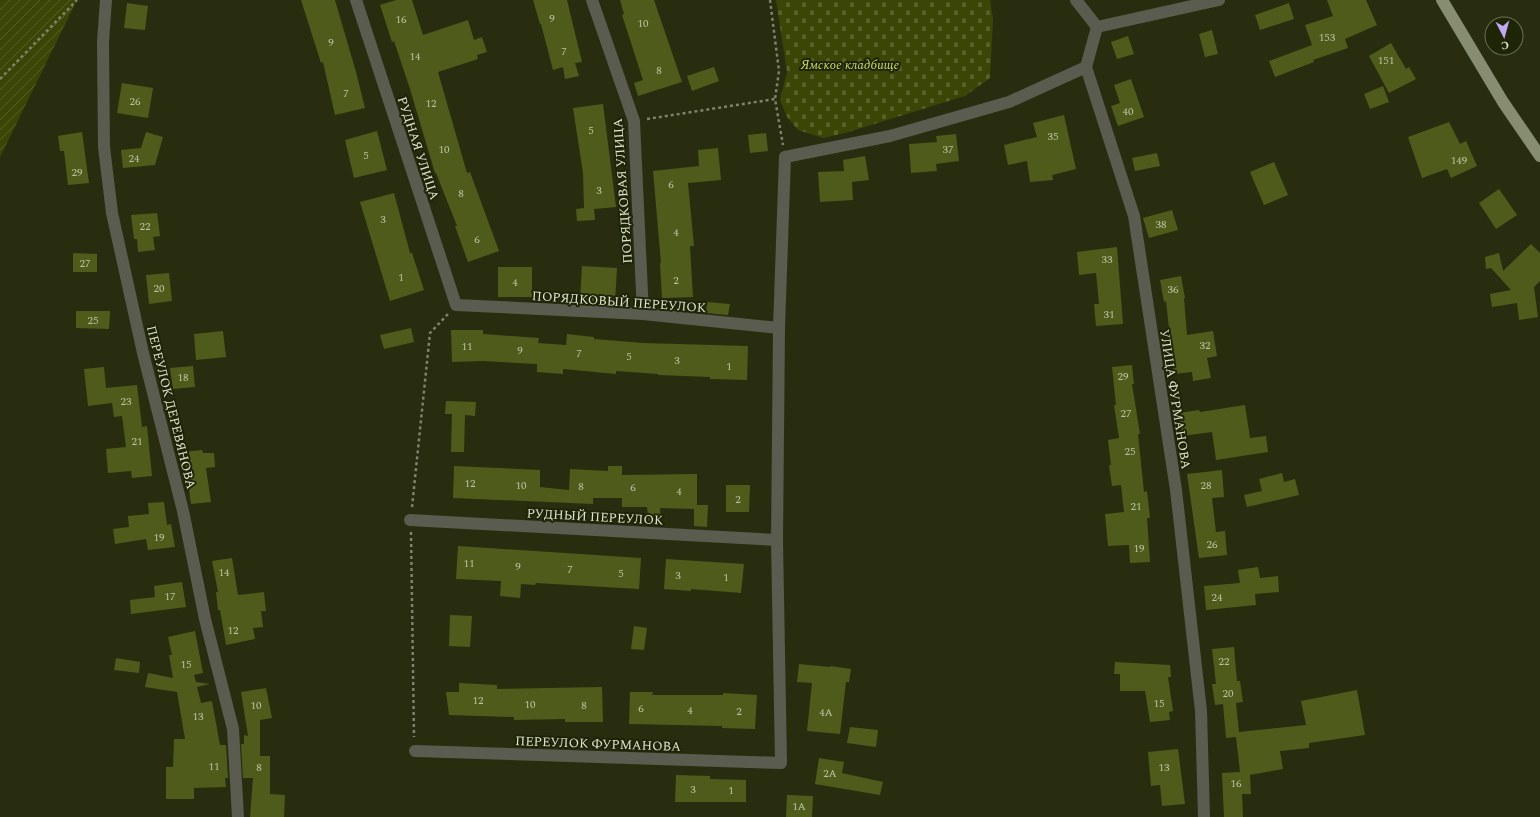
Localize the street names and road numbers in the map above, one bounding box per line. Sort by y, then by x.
street label: РУДНАЯ УЛИЦА [392,94,444,203]
street label: ПОРЯДКОВАЯ УЛИЦА [608,117,638,264]
street label: ПОРЯДКОВЫЙ ПЕРЕУЛОК [531,286,707,318]
street label: ПЕРЕУЛОК ДЕРЕВЯНОВА [141,323,201,491]
street label: УЛИЦА ФУРМАНОВА [1154,328,1196,471]
street label: РУДНЫЙ ПЕРЕУЛОК [526,503,664,531]
street label: ПЕРЕУЛОК ФУРМАНОВА [515,731,681,757]

